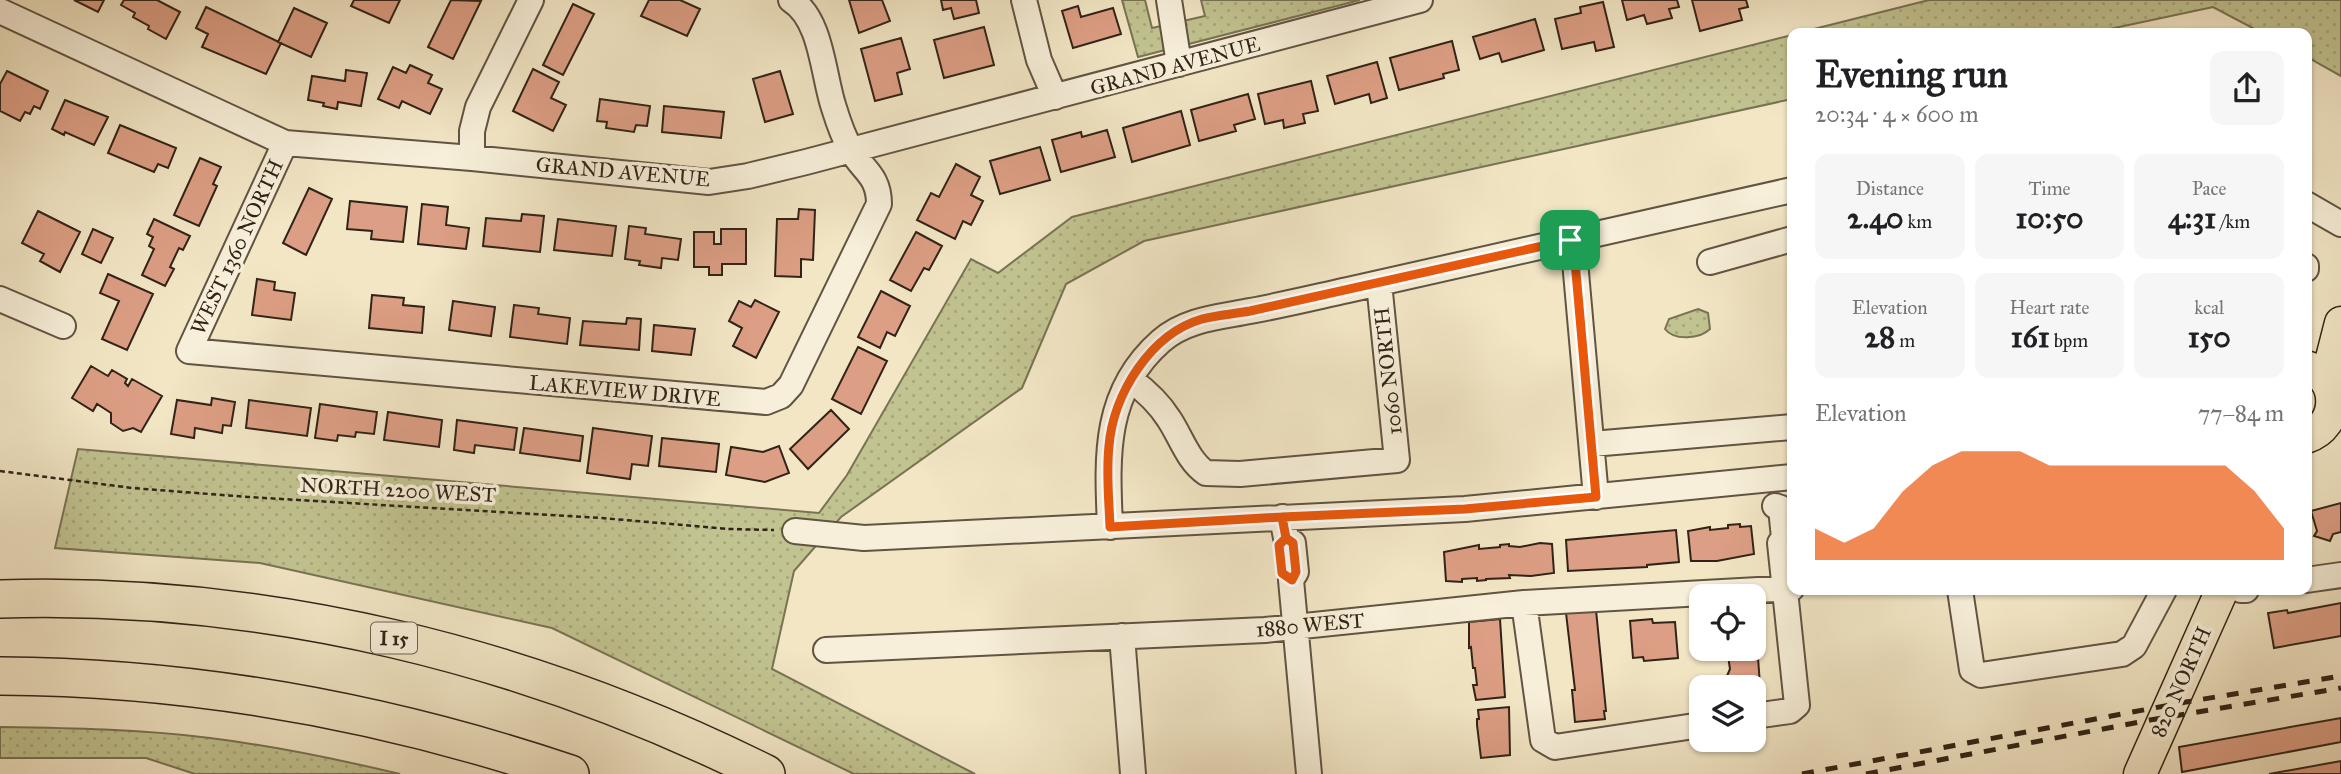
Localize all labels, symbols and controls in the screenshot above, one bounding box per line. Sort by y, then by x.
street label: GRAND AVENUE [1087,31,1263,101]
text: Evening run [1815,51,2008,97]
button: share [2210,51,2284,125]
text: 20:34 · 4 × 600 m [1815,100,1979,128]
street label: GRAND AVENUE [535,151,711,193]
street label: WEST 1360 NORTH [185,155,289,339]
text: Distance [1856,177,1924,200]
text: Time [2028,177,2071,200]
text: Pace [2192,177,2226,200]
text: 2.40 [1847,200,1903,236]
text: 10:50 [2015,200,2084,236]
text: 4:31 [2168,200,2216,236]
pin [1540,210,1600,270]
text: km [1903,210,1932,233]
text: /km [2216,210,2250,233]
icon: arrive [1551,221,1589,259]
text: Elevation [1852,296,1928,319]
text: Heart rate [2010,296,2089,319]
text: kcal [2194,296,2224,319]
street label: 1060 NORTH [1368,306,1408,436]
text: 28 [1864,319,1895,355]
text: 161 [2011,319,2050,355]
text: 150 [2188,319,2231,355]
text: m [1895,329,1915,352]
text: bpm [2050,329,2088,352]
street label: LAKEVIEW DRIVE [528,370,722,412]
text: Elevation [1815,399,1906,427]
text: 77–84 m [2198,399,2284,427]
street label: NORTH 2200 WEST [299,472,497,508]
map controls [1689,584,1766,752]
button: locate [1689,584,1766,661]
street label: 1880 WEST [1255,607,1365,643]
road number: I 15 [371,622,417,653]
street label: 820 NORTH [2145,622,2217,742]
button: layers [1689,675,1766,752]

